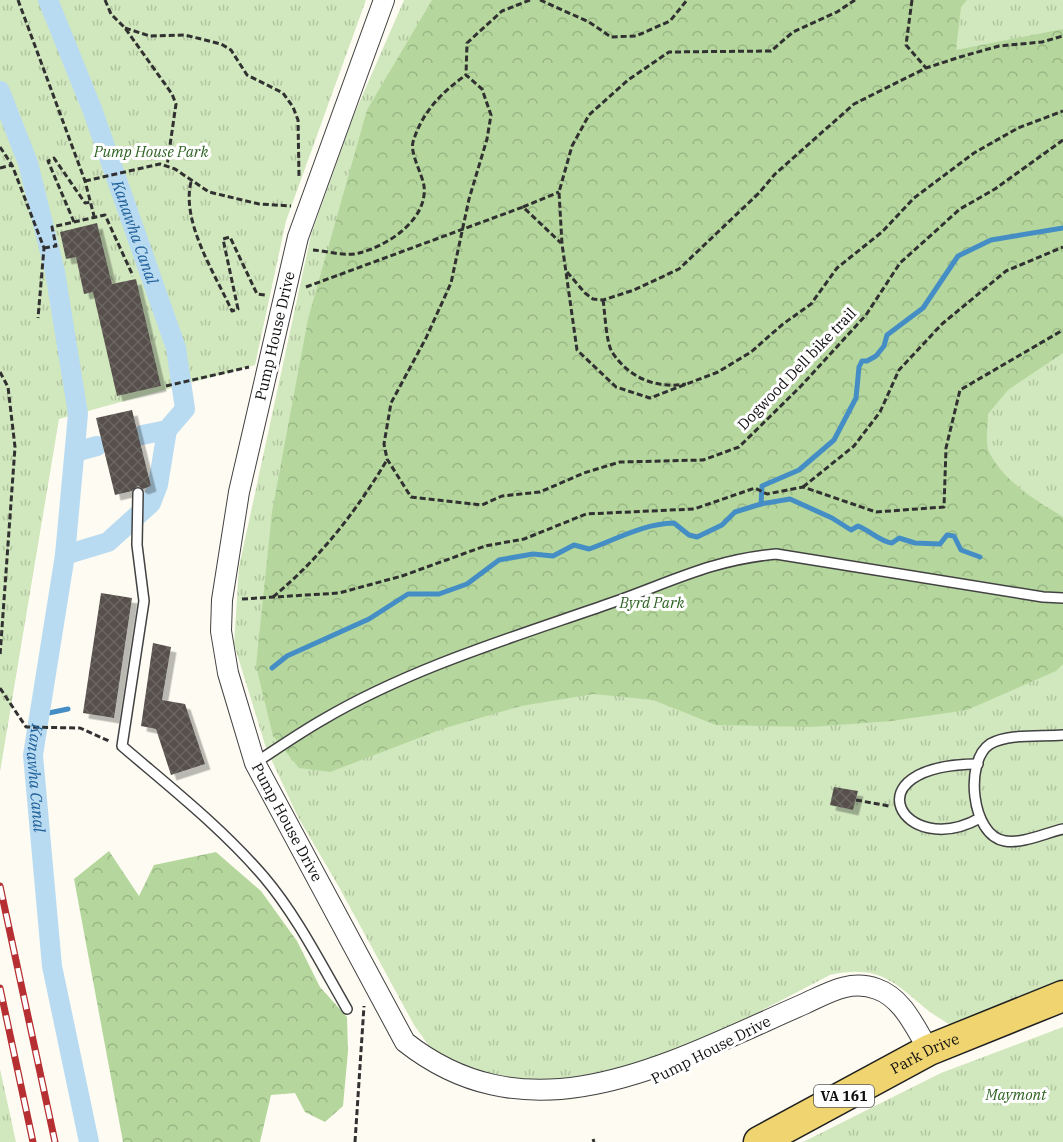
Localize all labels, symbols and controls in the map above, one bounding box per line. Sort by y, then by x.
park label: Pump House Park [93,142,208,161]
water label: Kanawha Canal [107,177,163,287]
street label: Pump House Drive [250,269,299,402]
street label: Dogwood Dell bike trail [733,303,860,434]
park label: Byrd Park [619,593,685,612]
water label: Kanawha Canal [23,722,50,834]
street label: Pump House Drive [248,759,327,885]
street label: Pump House Drive [648,1011,774,1088]
street label: Park Drive [887,1029,962,1078]
road number: VA 161 [814,1085,874,1107]
park label: Maymont [985,1085,1047,1104]

